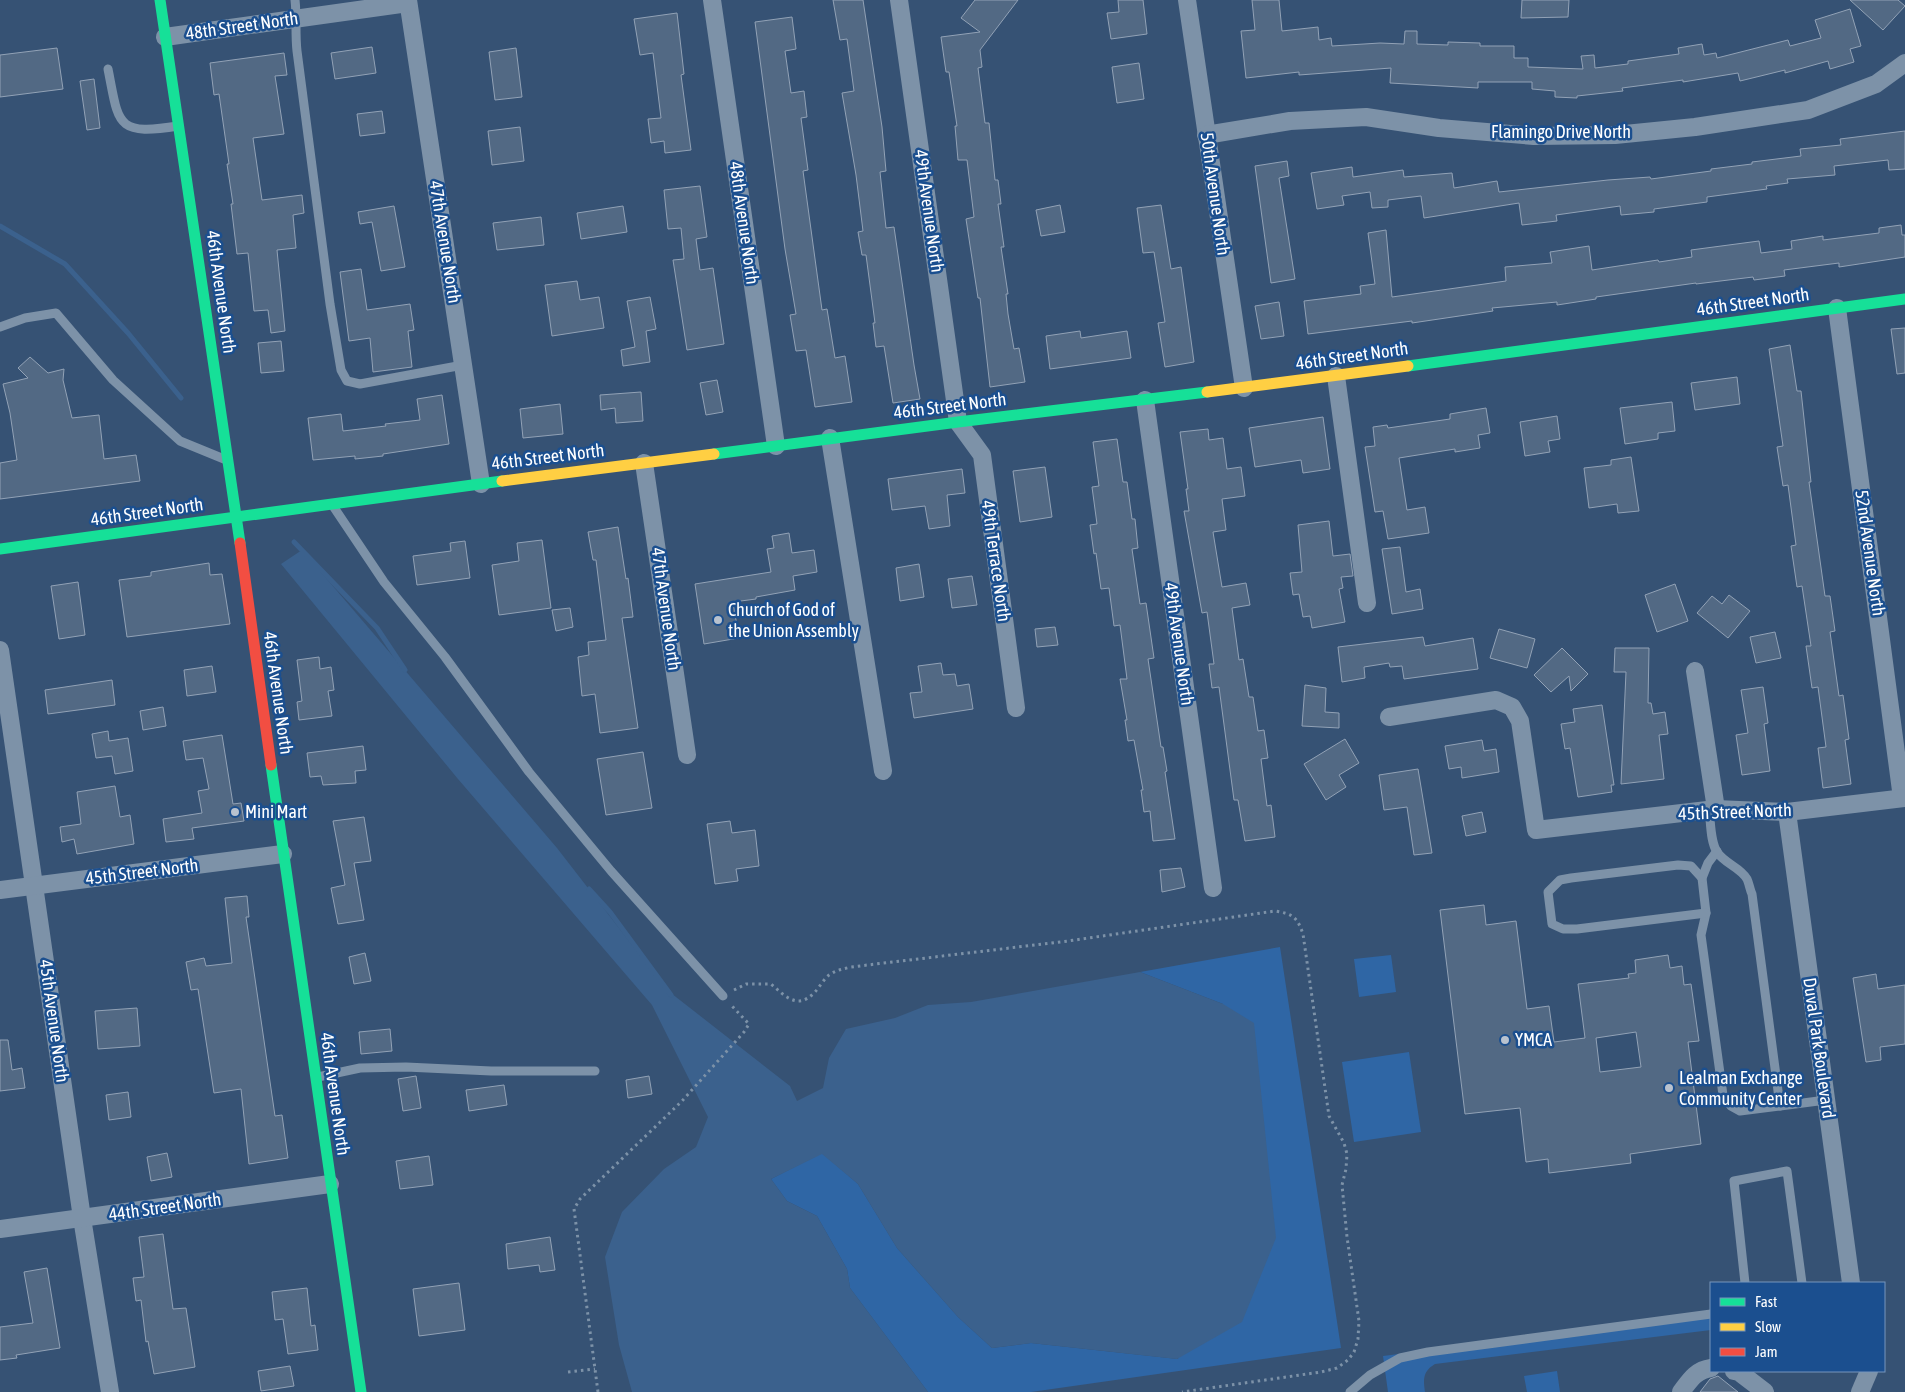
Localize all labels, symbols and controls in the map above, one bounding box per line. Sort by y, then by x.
street label: 48th Street North [184,7,300,44]
street label: Flamingo Drive North [1491,121,1631,142]
street label: 50th Avenue North [1196,131,1235,257]
street label: 49th Avenue North [910,148,949,274]
street label: 48th Avenue North [725,160,764,286]
street label: 47th Avenue North [425,179,466,305]
street label: 46th Avenue North [202,229,241,355]
street label: 46th Street North [1695,283,1811,320]
street label: 46th Street North [1294,337,1410,374]
street label: 46th Street North [892,388,1007,423]
street label: 46th Street North [490,439,605,474]
street label: 52nd Avenue North [1851,489,1890,617]
street label: 46th Street North [89,493,205,530]
street label: 49th Terrace North [978,499,1015,623]
street label: 47th Avenue North [647,546,686,672]
street label: 49th Avenue North [1160,581,1199,707]
place label: Church of God of the Union Assembly [728,599,859,641]
marker: Church of God of the Union Assembly [712,614,724,626]
street label: 46th Avenue North [259,630,298,756]
street label: 45th Street North [1678,799,1792,824]
place label: Mini Mart [245,801,307,822]
marker: Mini Mart [229,806,241,818]
street label: 45th Street North [84,854,199,889]
street label: 45th Avenue North [35,958,74,1084]
street label: Duval Park Boulevard [1799,976,1840,1120]
place label: YMCA [1515,1029,1552,1050]
street label: 46th Avenue North [316,1031,355,1157]
marker: YMCA [1499,1034,1511,1046]
place label: Lealman Exchange Community Center [1679,1067,1803,1109]
marker: Lealman Exchange Community Center [1663,1082,1675,1094]
street label: 44th Street North [107,1188,223,1225]
legend [1710,1282,1885,1372]
text: Fast [1755,1293,1777,1310]
text: Slow [1755,1318,1781,1335]
text: Jam [1755,1343,1778,1360]

